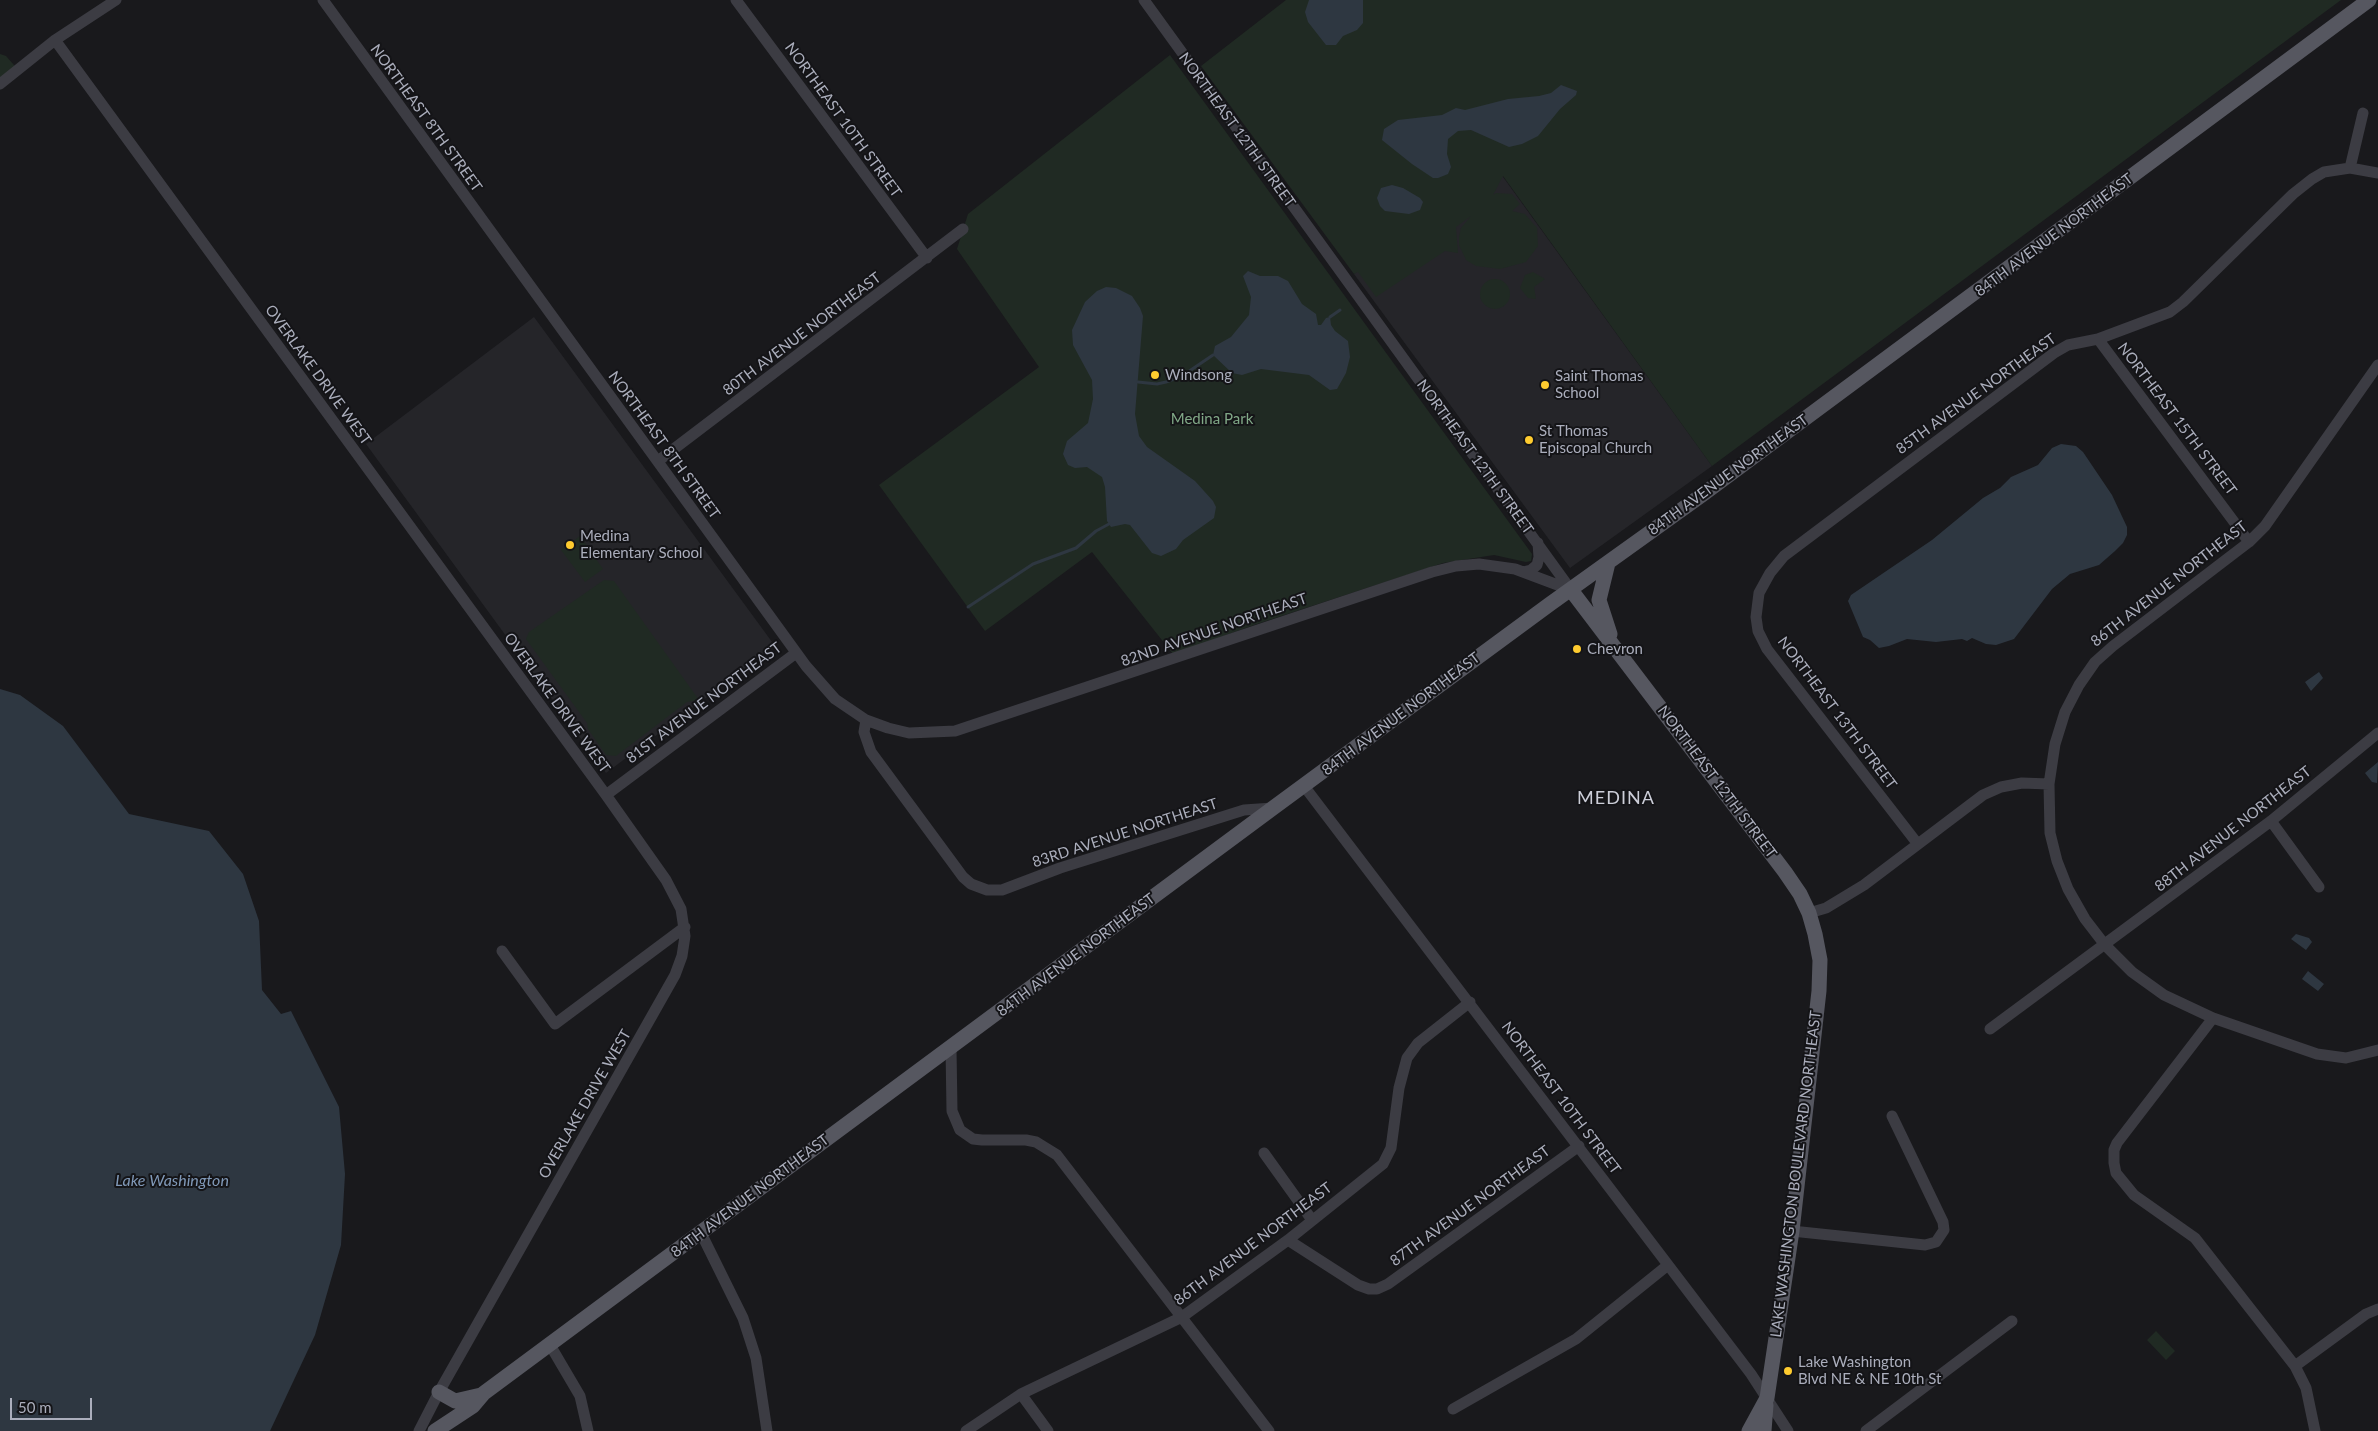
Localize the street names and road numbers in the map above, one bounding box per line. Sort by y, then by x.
street label: NORTHEAST 10TH STREET [781,39,905,201]
street label: NORTHEAST 8TH STREET [366,41,486,195]
street label: NORTHEAST 12TH STREET [1175,49,1299,211]
street label: 84TH AVENUE NORTHEAST [1971,170,2137,300]
street label: 80TH AVENUE NORTHEAST [719,269,885,399]
street label: OVERLAKE DRIVE WEST [261,301,375,449]
street label: 85TH AVENUE NORTHEAST [1893,330,2059,458]
street label: NORTHEAST 15TH STREET [2114,339,2240,499]
street label: NORTHEAST 8TH STREET [604,368,724,522]
street label: NORTHEAST 12TH STREET [1413,376,1537,538]
street label: 84TH AVENUE NORTHEAST [1645,411,1811,539]
street label: 86TH AVENUE NORTHEAST [2087,517,2251,651]
street label: 82ND AVENUE NORTHEAST [1118,590,1310,670]
street label: OVERLAKE DRIVE WEST [500,629,614,777]
street label: NORTHEAST 13TH STREET [1774,633,1900,793]
street label: 81ST AVENUE NORTHEAST [623,639,785,767]
street label: 84TH AVENUE NORTHEAST [1318,649,1484,779]
street label: NORTHEAST 12TH STREET [1654,702,1780,862]
street label: 88TH AVENUE NORTHEAST [2151,762,2315,896]
street label: 83RD AVENUE NORTHEAST [1030,794,1220,872]
street label: 84TH AVENUE NORTHEAST [993,890,1159,1020]
street label: LAKE WASHINGTON BOULEVARD NORTHEAST [1767,1010,1825,1338]
street label: NORTHEAST 10TH STREET [1498,1018,1624,1178]
street label: OVERLAKE DRIVE WEST [535,1026,635,1182]
street label: 84TH AVENUE NORTHEAST [667,1131,833,1261]
street label: 87TH AVENUE NORTHEAST [1387,1142,1553,1270]
street label: 86TH AVENUE NORTHEAST [1170,1179,1336,1309]

